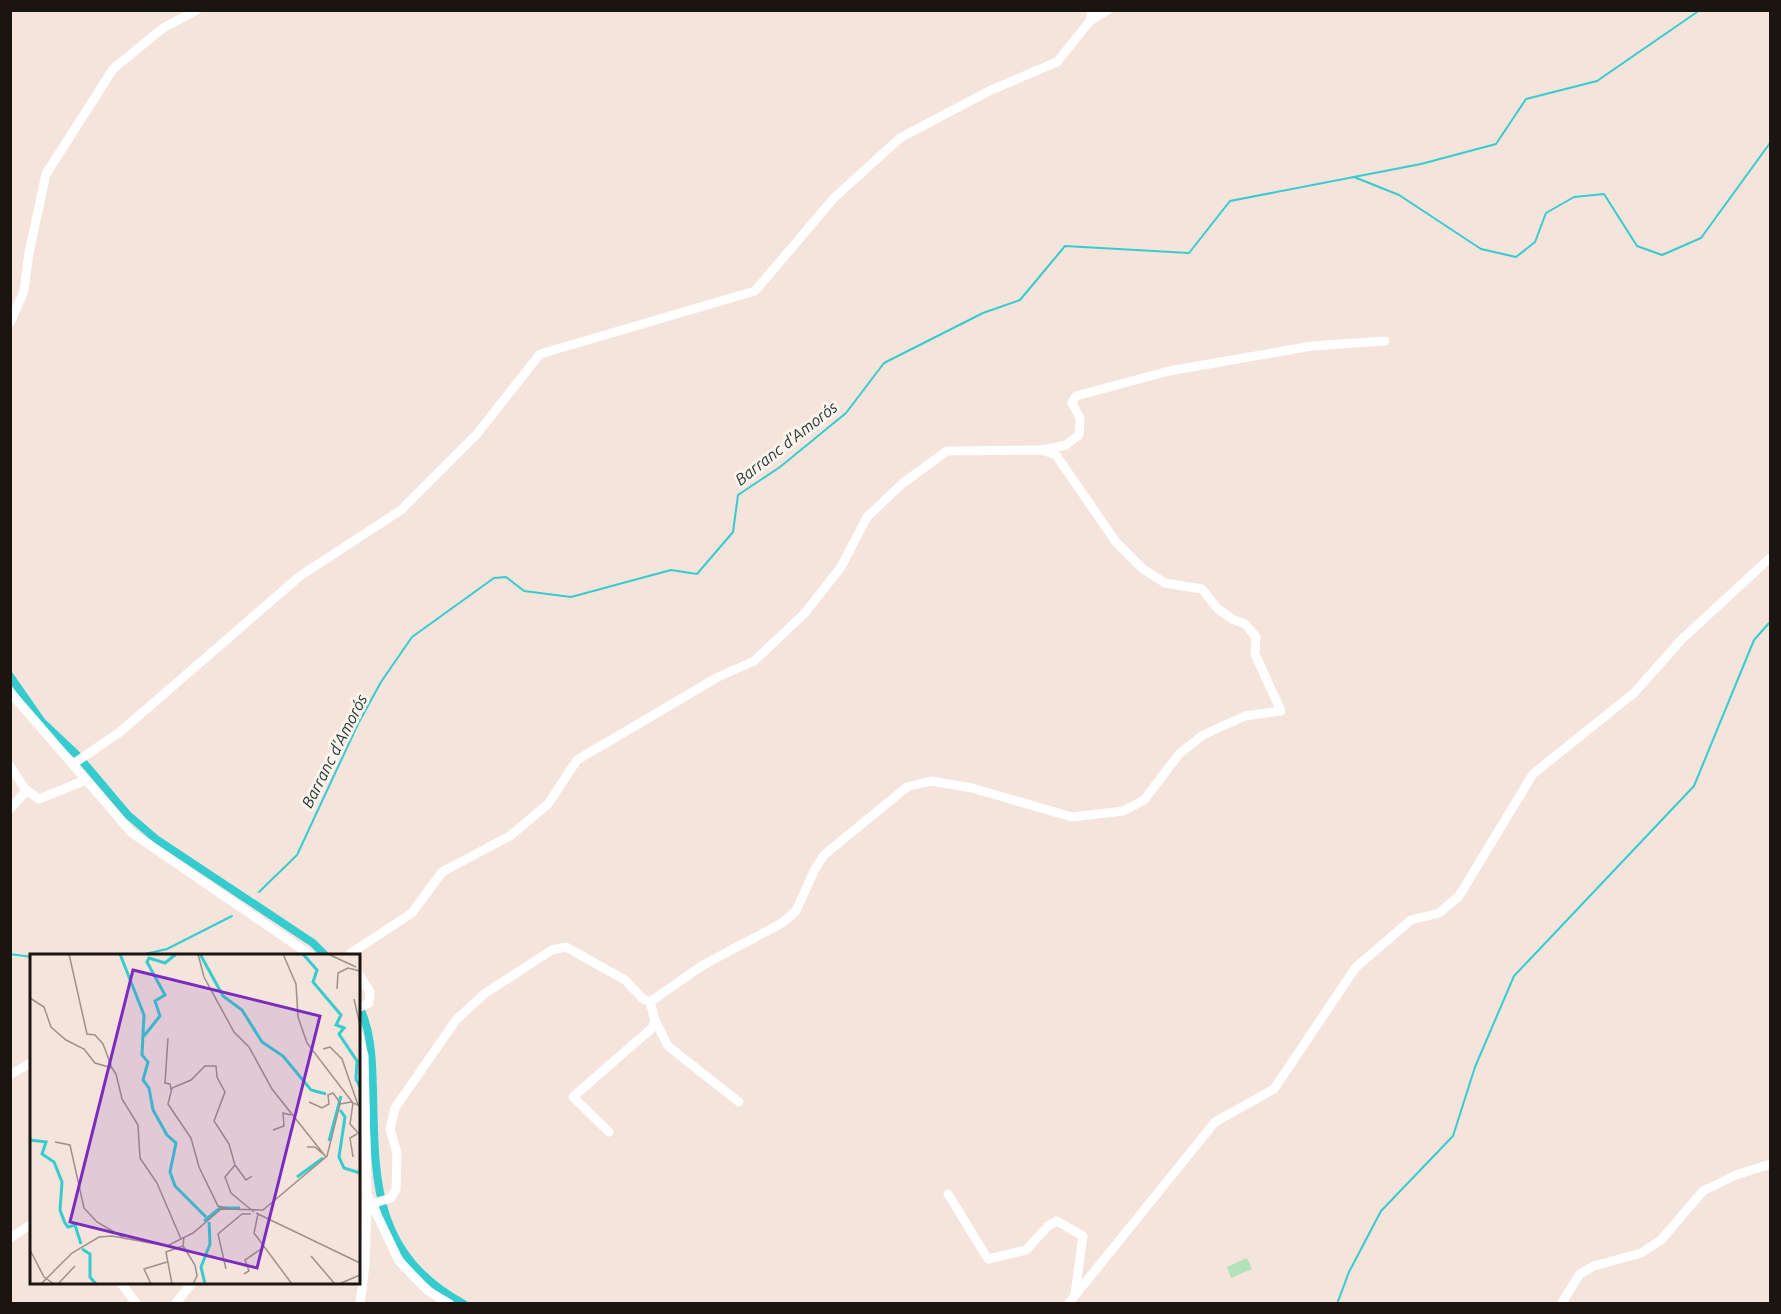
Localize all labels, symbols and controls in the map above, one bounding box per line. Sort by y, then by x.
water label: Barranc d'Amorós [731,397,841,489]
water label: Barranc d'Amorós [298,691,371,811]
inset map [30,954,360,1284]

